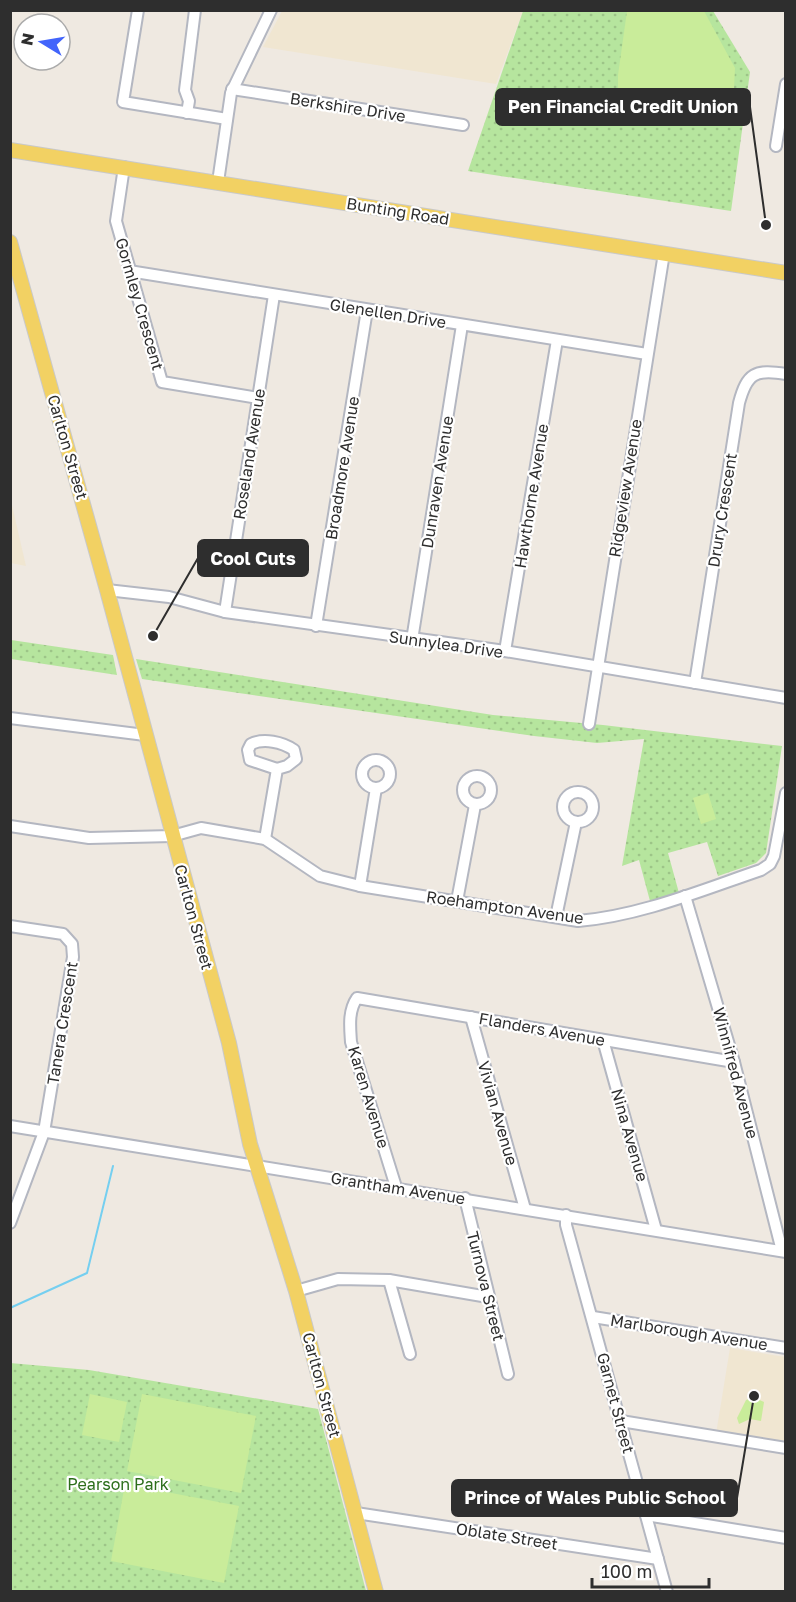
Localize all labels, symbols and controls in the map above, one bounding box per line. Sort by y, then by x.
north arrow [12,12,72,72]
text: N [16,31,38,47]
street label: Berkshire Drive [289,88,407,126]
callout: Pen Financial Credit Union [496,89,750,125]
text: Pen Financial Credit Union [508,95,738,117]
street label: Bunting Road [345,193,451,229]
street label: Gormley Crescent [112,235,168,373]
street label: Glenellen Drive [328,294,448,332]
street label: Roseland Avenue [229,387,269,521]
street label: Carlton Street [43,392,93,502]
street label: Broadmore Avenue [321,395,363,541]
street label: Dunraven Avenue [417,414,457,550]
street label: Ridgeview Avenue [604,417,646,559]
street label: Hawthorne Avenue [510,422,552,570]
street label: Drury Crescent [703,451,741,569]
callout: Cool Cuts [198,540,308,576]
text: Cool Cuts [210,547,296,569]
street label: Sunnylea Drive [388,626,504,662]
street label: Carlton Street [170,862,218,972]
street label: Roehampton Avenue [425,886,585,928]
street label: Tanera Crescent [42,960,82,1086]
street label: Winnifred Avenue [709,1005,763,1141]
street label: Flanders Avenue [477,1008,607,1050]
street label: Karen Avenue [344,1044,394,1150]
street label: Vivian Avenue [474,1059,522,1167]
street label: Nina Avenue [607,1086,653,1184]
street label: Grantham Avenue [329,1167,467,1209]
street label: Turnova Street [463,1229,509,1343]
street label: Marlborough Avenue [609,1310,769,1354]
street label: Carlton Street [298,1330,346,1440]
street label: Garnet Street [593,1350,639,1456]
park label: Pearson Park [67,1474,169,1494]
callout: Prince of Wales Public School [452,1480,737,1516]
text: Prince of Wales Public School [464,1486,726,1508]
street label: Oblate Street [455,1518,559,1554]
scale bar [592,1551,709,1589]
text: 100 m [601,1560,652,1582]

